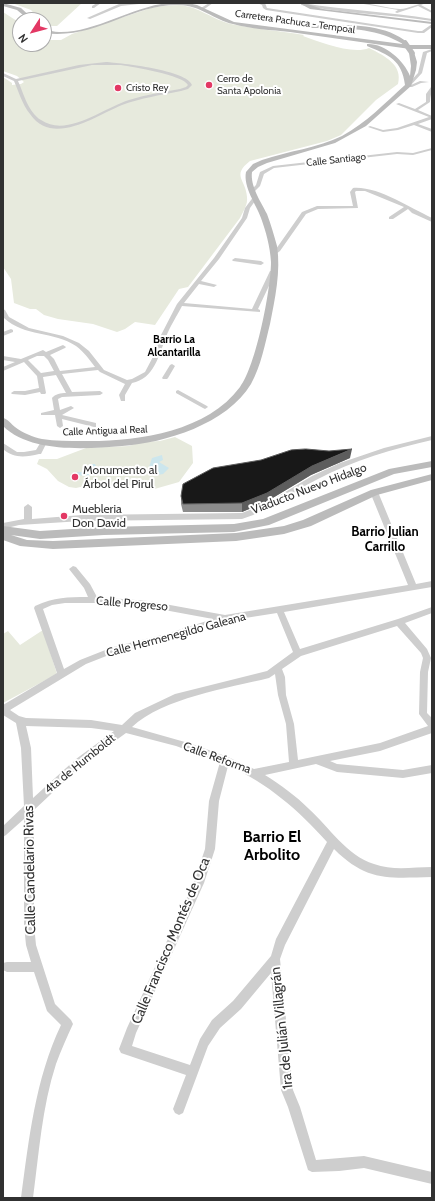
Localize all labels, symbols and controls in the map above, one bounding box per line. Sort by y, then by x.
street label: Carretera Pachuca - Tempoal [234,8,356,36]
north arrow [12,12,52,52]
text: N [15,31,31,46]
place label: Cerro de Santa Apolonia [217,73,281,96]
marker: Cerro de Santa Apolonia [204,80,214,90]
place label: Cristo Rey [126,82,169,94]
marker: Cristo Rey [113,83,123,93]
street label: Calle Santiago [306,151,366,169]
district label: Barrio La Alcantarilla [148,333,200,359]
street label: Calle Antigua al Real [62,424,148,438]
street label: Viaducto Nuevo Hidalgo [249,460,369,518]
place label: Monumento al Árbol del Pirul [83,463,157,491]
marker: Monumento al Árbol del Pirul [70,472,80,482]
place label: Muebleria Don David [72,502,126,530]
marker: Muebleria Don David [59,511,69,521]
district label: Barrio Julian Carrillo [351,524,419,555]
street label: Calle Progreso [96,594,168,614]
street label: Calle Hermenegildo Galeana [105,609,247,661]
street label: 4ta de Humboldt [42,731,118,797]
street label: Calle Reforma [181,739,253,777]
street label: Calle Candelario Rivas [20,805,40,935]
district label: Barrio El Arbolito [243,827,301,865]
street label: Calle Francisco Montés de Oca [128,855,214,1027]
street label: 1ra de Julián Villagrán [267,966,297,1090]

